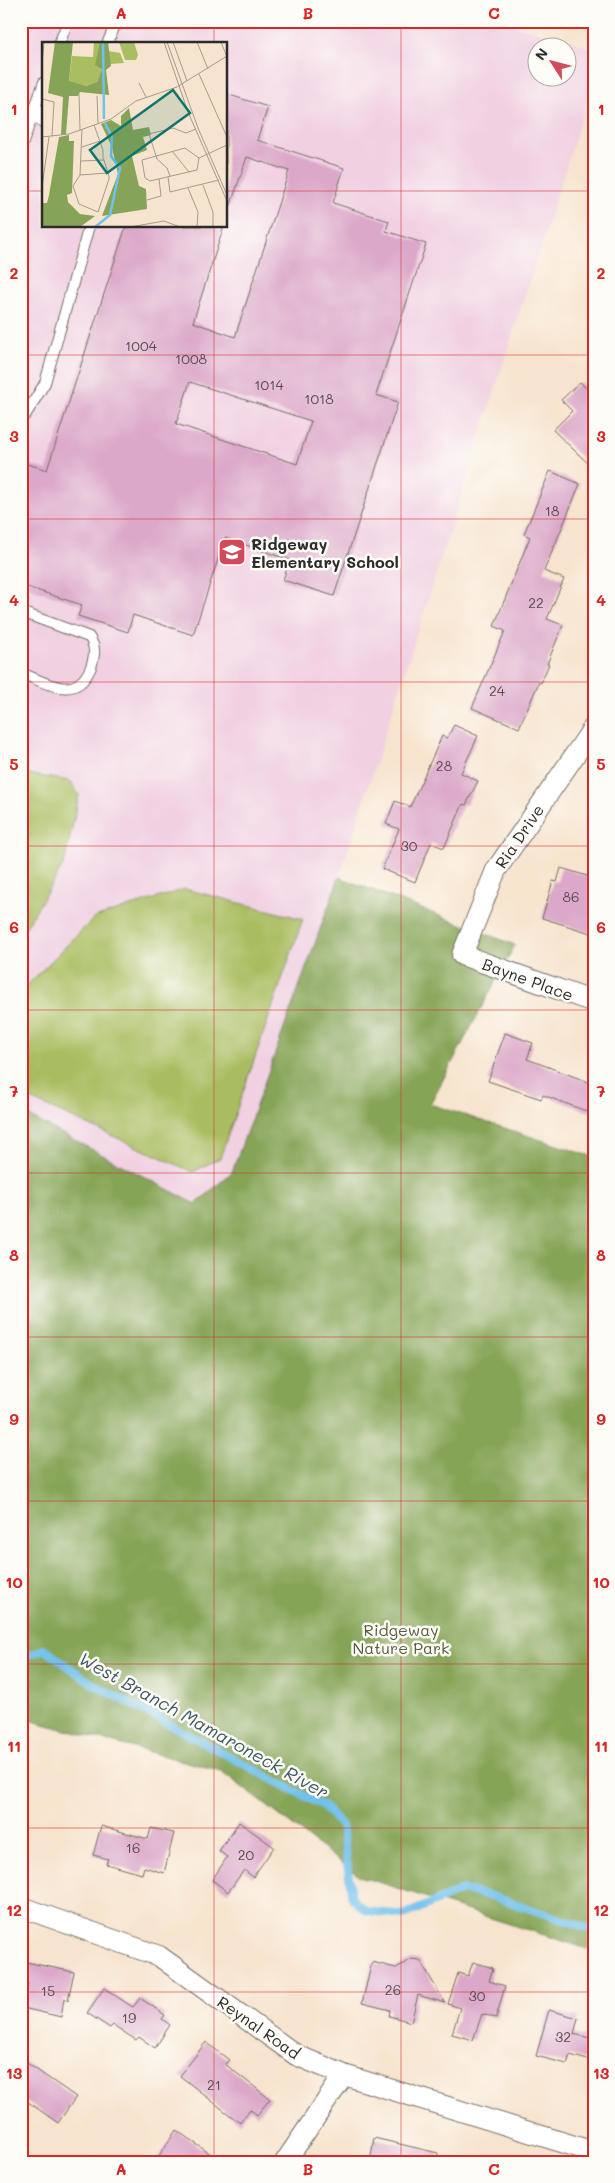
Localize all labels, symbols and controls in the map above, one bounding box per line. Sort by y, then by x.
text: A [115,2,127,23]
text: B [303,2,313,23]
text: C [488,2,500,23]
north arrow [528,38,578,88]
inset map [42,42,228,228]
text: N [530,44,552,64]
text: 1 [10,98,18,119]
text: 1 [597,98,605,119]
text: 2 [10,262,19,283]
text: 2 [597,262,606,283]
house number: 1004 [125,336,158,355]
house number: 1008 [175,349,207,368]
house number: 1014 [254,375,284,394]
house number: 1018 [304,389,334,408]
text: 3 [9,425,19,446]
text: 3 [596,425,606,446]
house number: 18 [545,501,559,520]
place label: Ridgeway Elementary School [251,533,399,572]
school or university icon: Ridgeway Elementary School [217,537,247,567]
text: 4 [9,589,19,610]
text: 4 [596,589,606,610]
house number: 22 [528,593,544,612]
house number: 24 [489,681,506,700]
text: 5 [9,753,19,774]
text: 5 [596,753,606,774]
house number: 28 [436,756,452,775]
street label: Ria Drive [490,800,548,872]
house number: 30 [401,836,418,855]
house number: 86 [563,887,579,906]
text: 6 [9,916,19,937]
text: 6 [596,916,606,937]
street label: Bayne Place [480,953,576,1005]
text: 7 [10,1080,19,1101]
text: 7 [597,1080,606,1101]
text: 8 [9,1244,19,1265]
text: 8 [596,1244,606,1265]
text: 9 [9,1408,19,1429]
text: 9 [596,1408,606,1429]
text: 10 [5,1571,23,1592]
text: 10 [592,1571,610,1592]
park label: Ridgeway Nature Park [353,1619,449,1658]
water label: West Branch Mamaroneck River [75,1646,333,1804]
text: 11 [7,1735,21,1756]
text: 11 [594,1735,608,1756]
house number: 16 [126,1838,140,1857]
house number: 20 [238,1845,255,1864]
text: 12 [6,1899,22,1920]
text: 12 [593,1899,609,1920]
house number: 26 [385,1980,401,1999]
house number: 15 [41,1981,55,2000]
house number: 30 [469,1986,486,2005]
street label: Reynal Road [214,1991,304,2063]
house number: 19 [122,2008,136,2027]
house number: 32 [555,2027,571,2046]
text: 13 [6,2062,23,2083]
text: 13 [593,2062,610,2083]
house number: 21 [207,2075,221,2094]
text: A [115,2158,127,2179]
text: B [303,2158,313,2179]
text: C [488,2158,500,2179]

